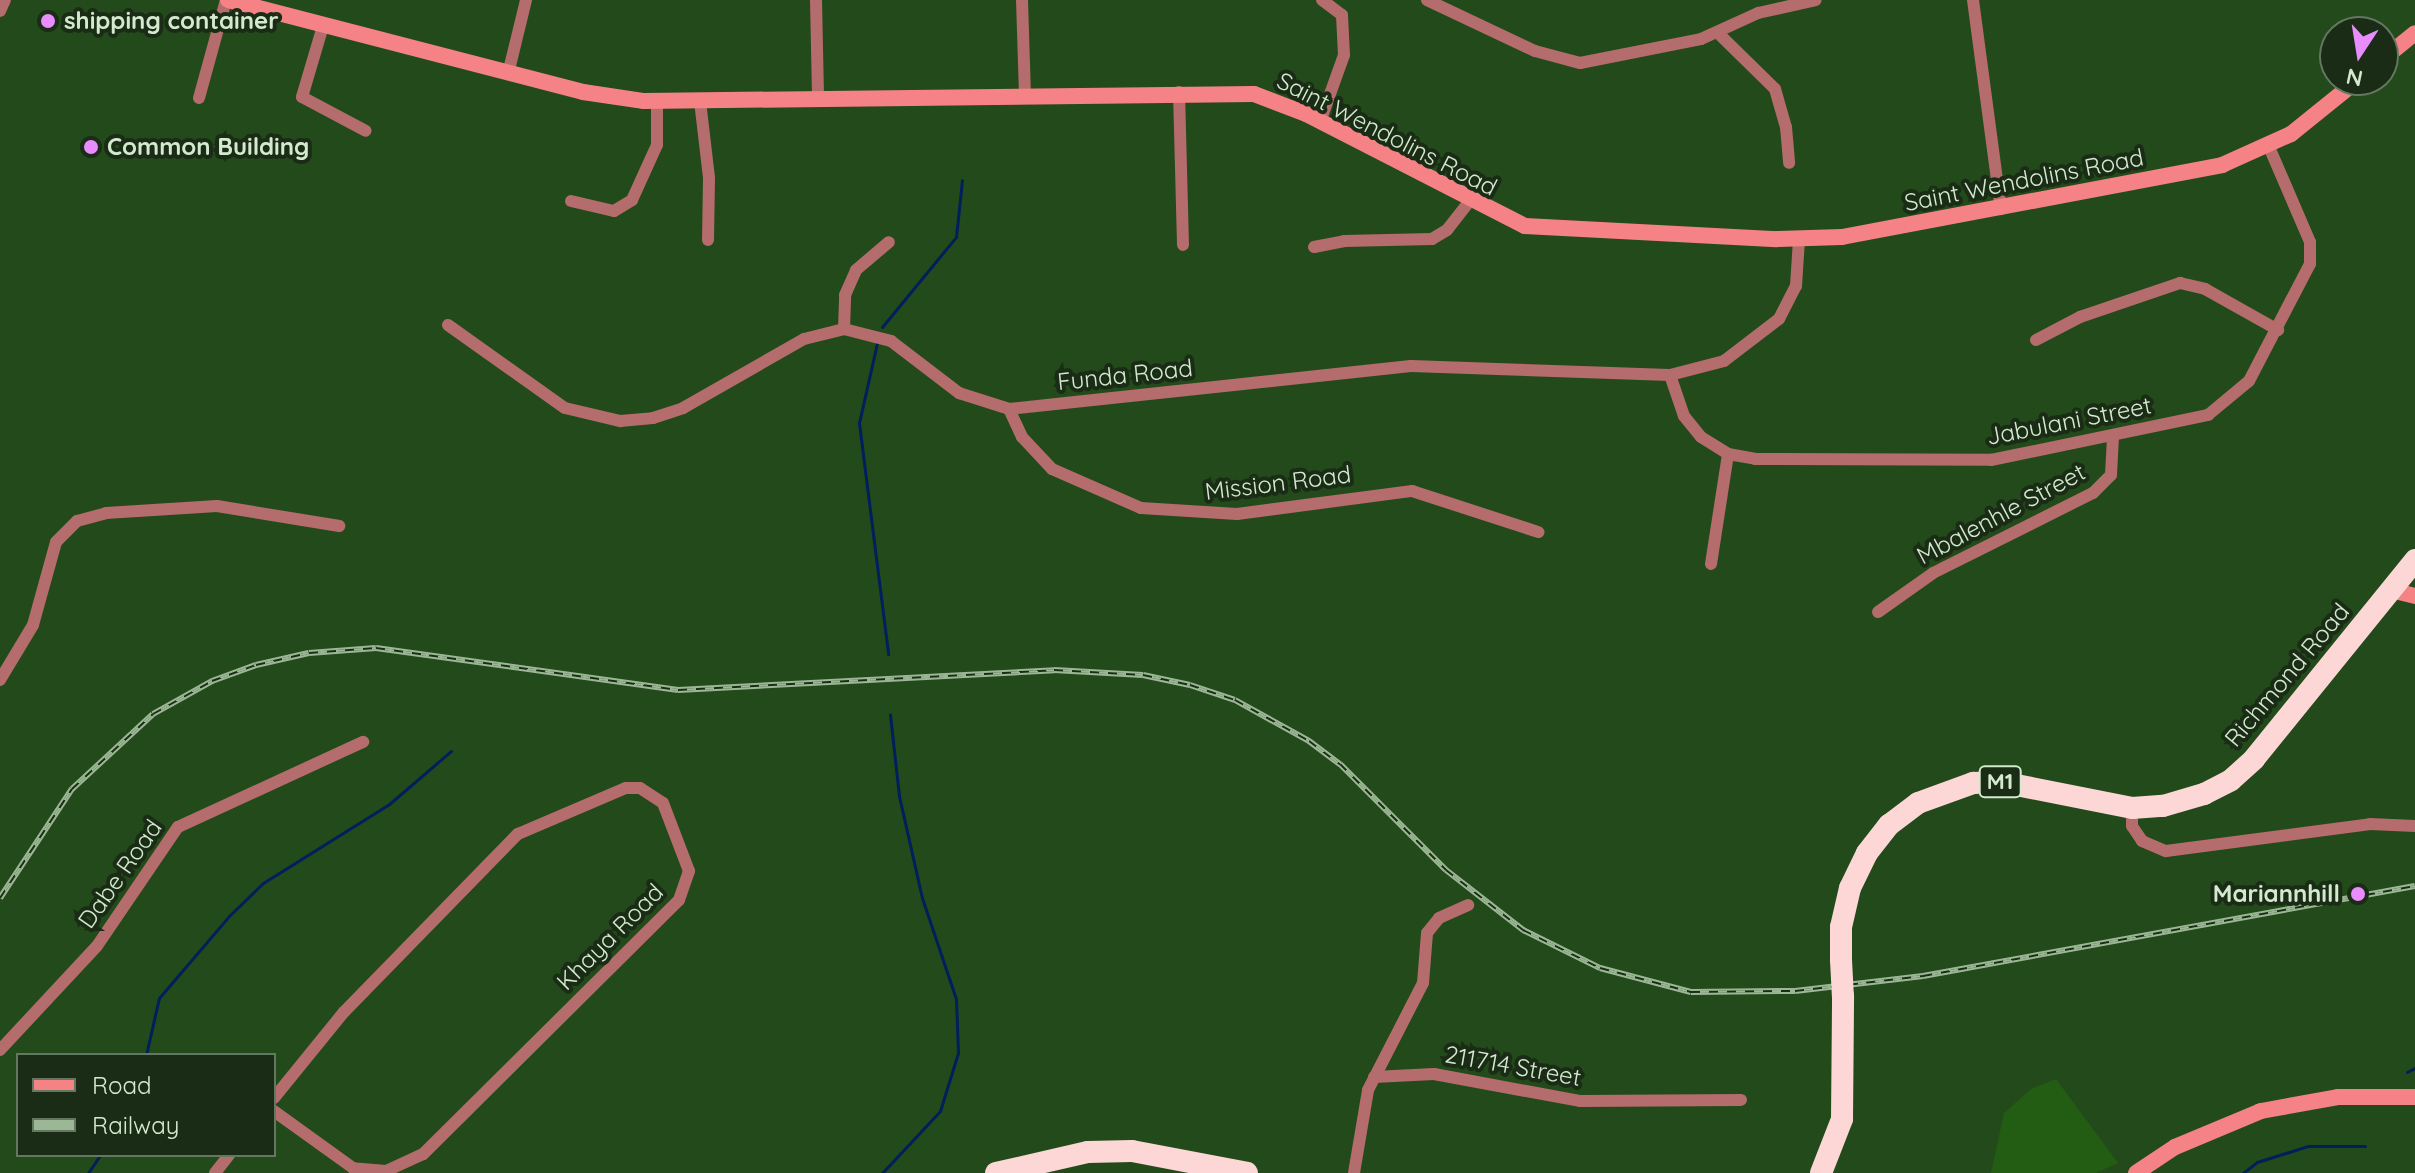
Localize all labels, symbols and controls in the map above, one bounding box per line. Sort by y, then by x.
place label: shipping container [64,7,279,35]
marker: shipping container [39,12,57,30]
north arrow [2319,16,2399,96]
text: N [2344,62,2365,93]
street label: Saint Wendolins Road [1272,66,1502,202]
place label: Common Building [107,133,309,161]
marker: Common Building [82,138,100,156]
street label: Saint Wendolins Road [1902,143,2146,217]
street label: Funda Road [1056,354,1194,396]
street label: Jabulani Street [1984,391,2154,451]
street label: Mbalenhle Street [1912,458,2090,570]
street label: Mission Road [1203,460,1353,506]
street label: Richmond Road [2219,597,2355,753]
road number: M1 [1978,764,2022,800]
street label: Dabe Road [72,814,168,934]
street label: Khaya Road [551,878,669,996]
place label: Mariannhill [2213,880,2340,908]
marker: Mariannhill [2347,883,2369,905]
street label: 211714 Street [1443,1040,1583,1092]
legend [16,1053,276,1157]
text: Road [92,1070,152,1100]
text: Railway [92,1110,179,1140]

